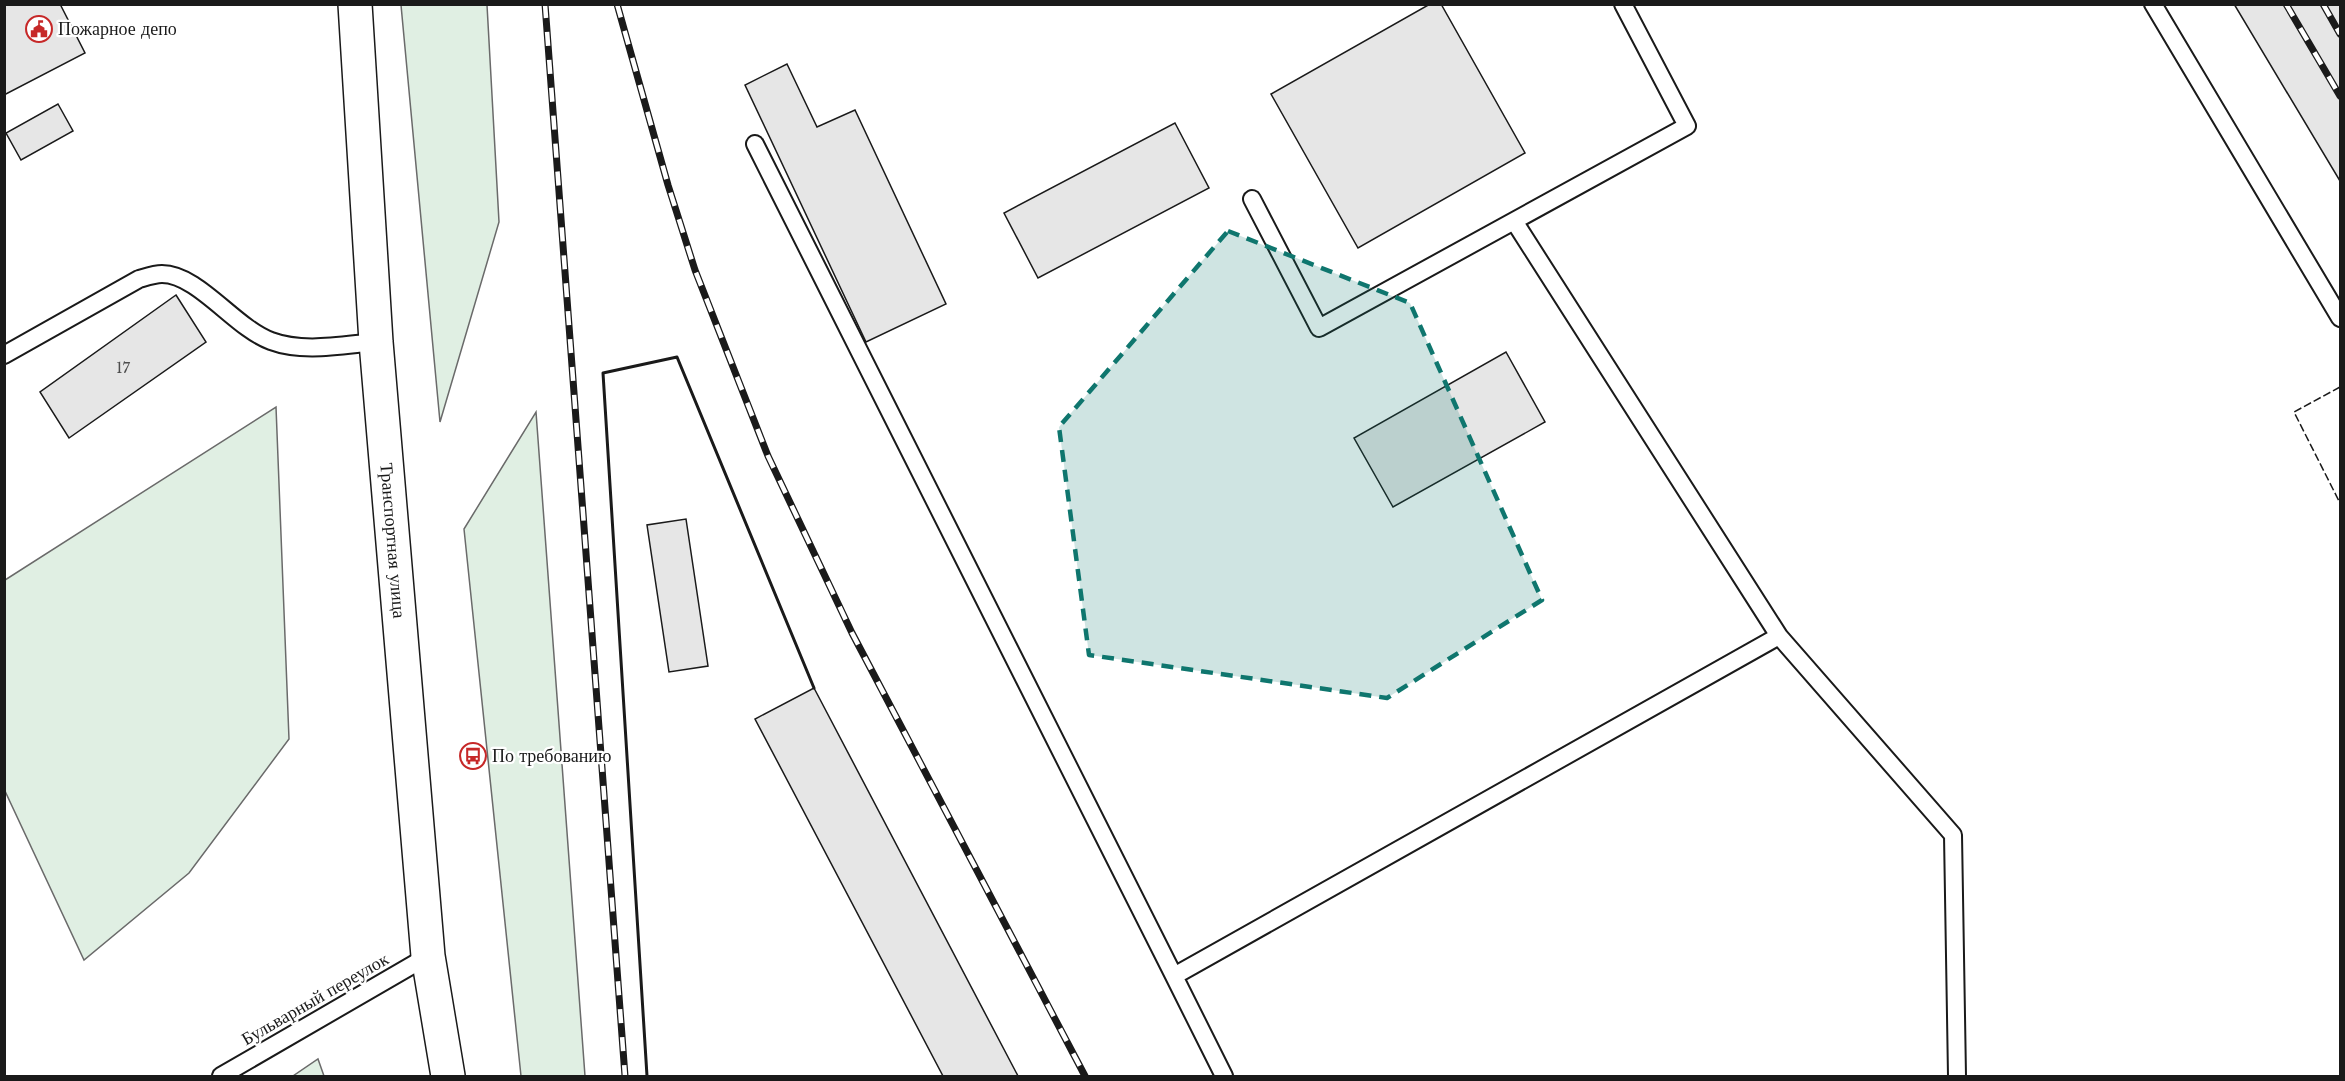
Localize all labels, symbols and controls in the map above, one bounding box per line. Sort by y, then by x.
public building icon: Пожарное депо [24,14,54,44]
place label: Пожарное депо [58,18,177,40]
house number: 17 [116,358,131,377]
street label: Транспортная улица [375,462,410,619]
bus stop icon: По требованию [458,741,488,771]
place label: По требованию [492,745,611,767]
street label: Бульварный переулок [238,948,393,1050]

